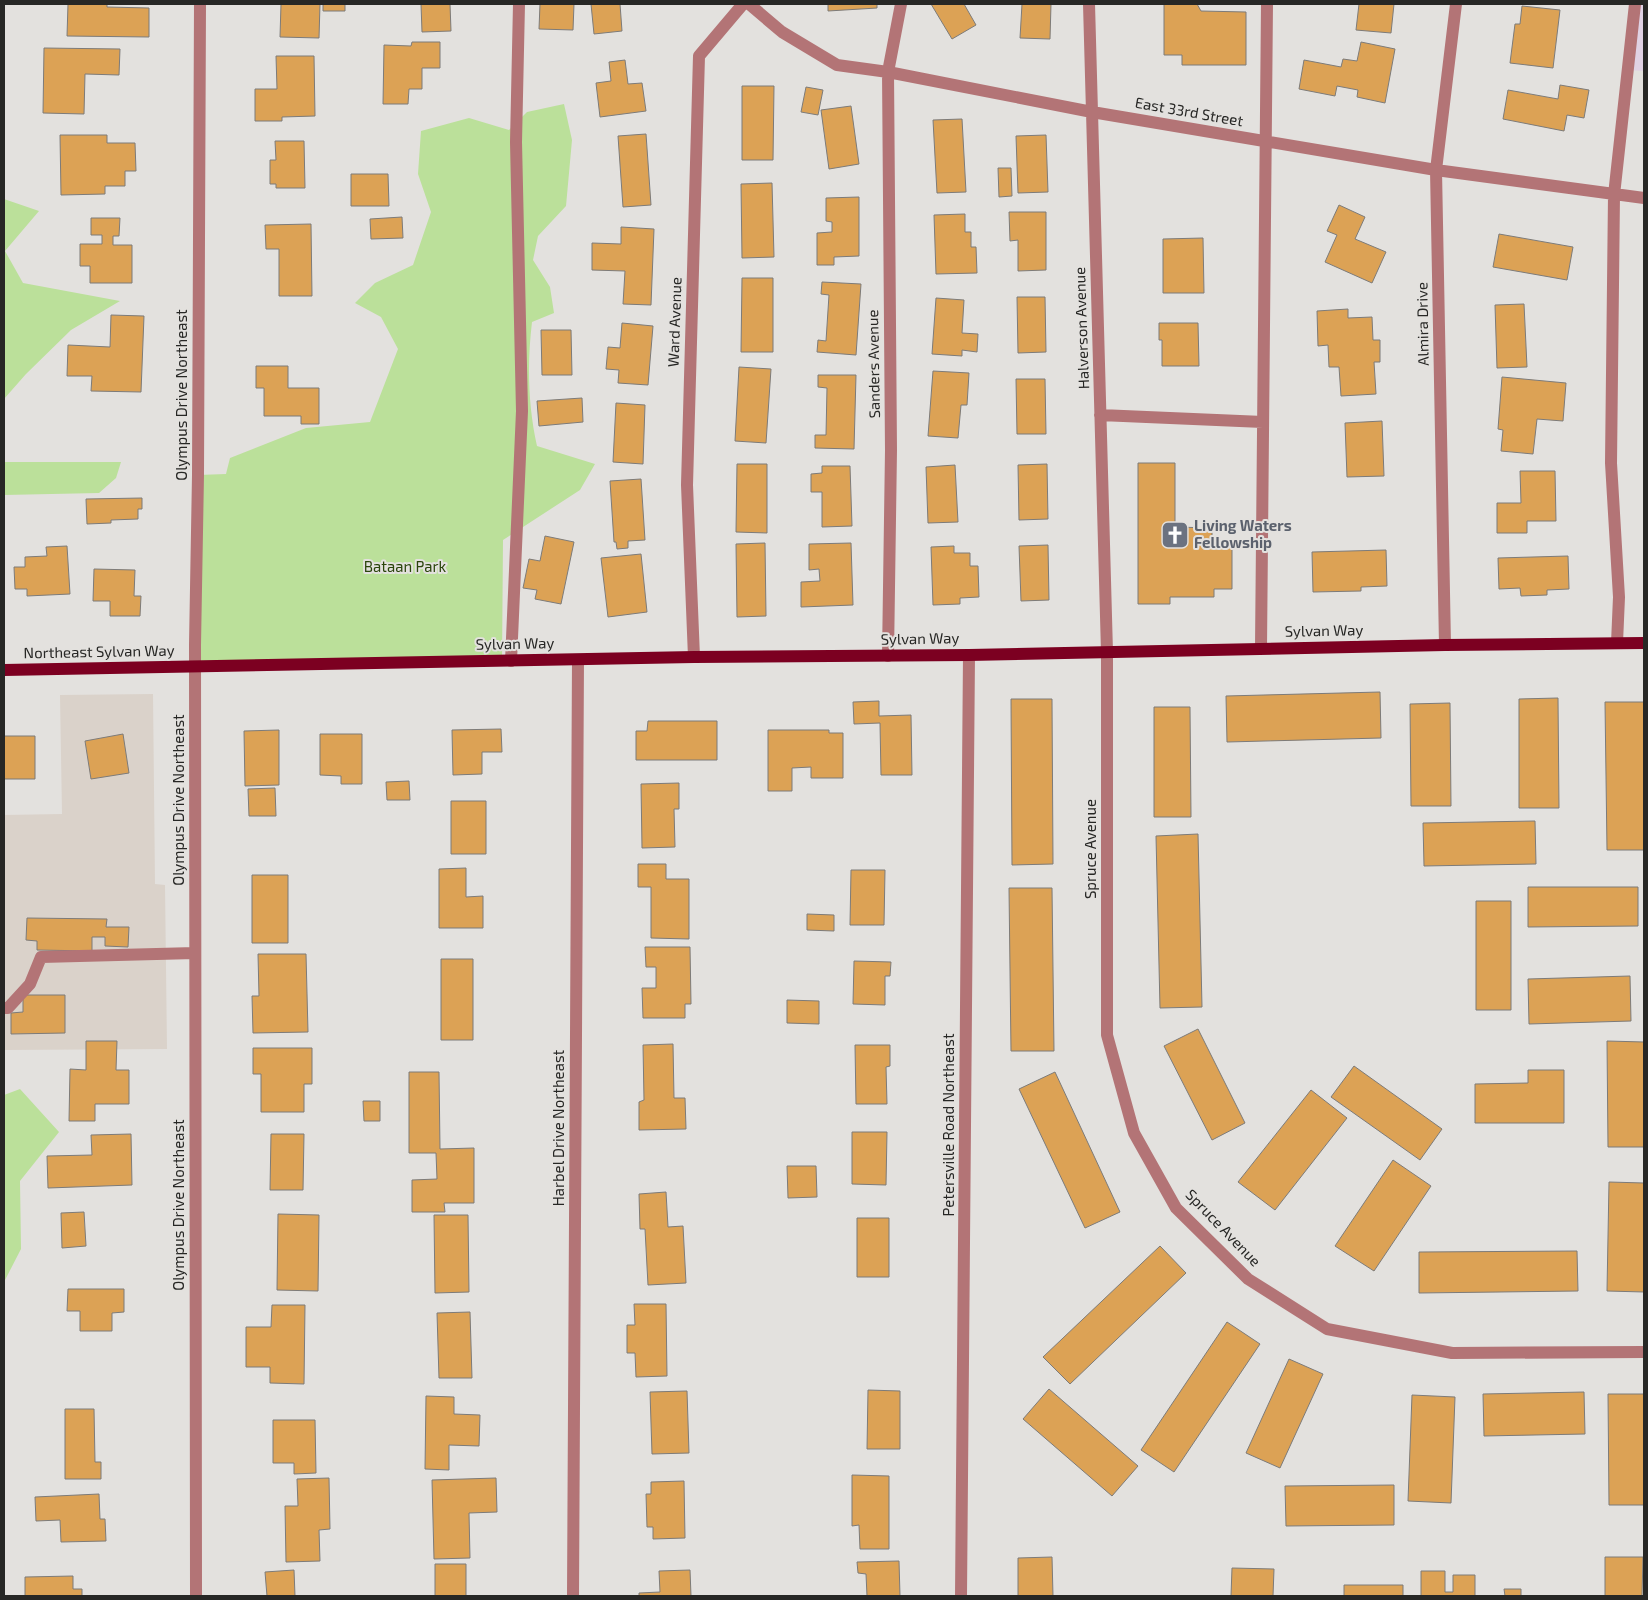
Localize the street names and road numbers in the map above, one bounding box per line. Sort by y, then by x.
street label: East 33rd Street [1134,93,1245,129]
street label: Halverson Avenue [1070,267,1092,390]
street label: Ward Avenue [663,277,685,367]
street label: Almira Drive [1412,282,1432,366]
street label: Olympus Drive Northeast [172,309,190,481]
street label: Sanders Avenue [863,309,883,419]
street label: Sylvan Way [1285,620,1363,640]
street label: Sylvan Way [881,628,959,648]
street label: Sylvan Way [476,633,554,653]
street label: Northeast Sylvan Way [23,641,175,661]
street label: Olympus Drive Northeast [169,714,187,886]
street label: Spruce Avenue [1081,799,1099,899]
street label: Petersville Road Northeast [939,1033,957,1217]
street label: Harbel Drive Northeast [549,1050,567,1206]
street label: Olympus Drive Northeast [169,1119,187,1291]
street label: Spruce Avenue [1182,1185,1265,1270]

